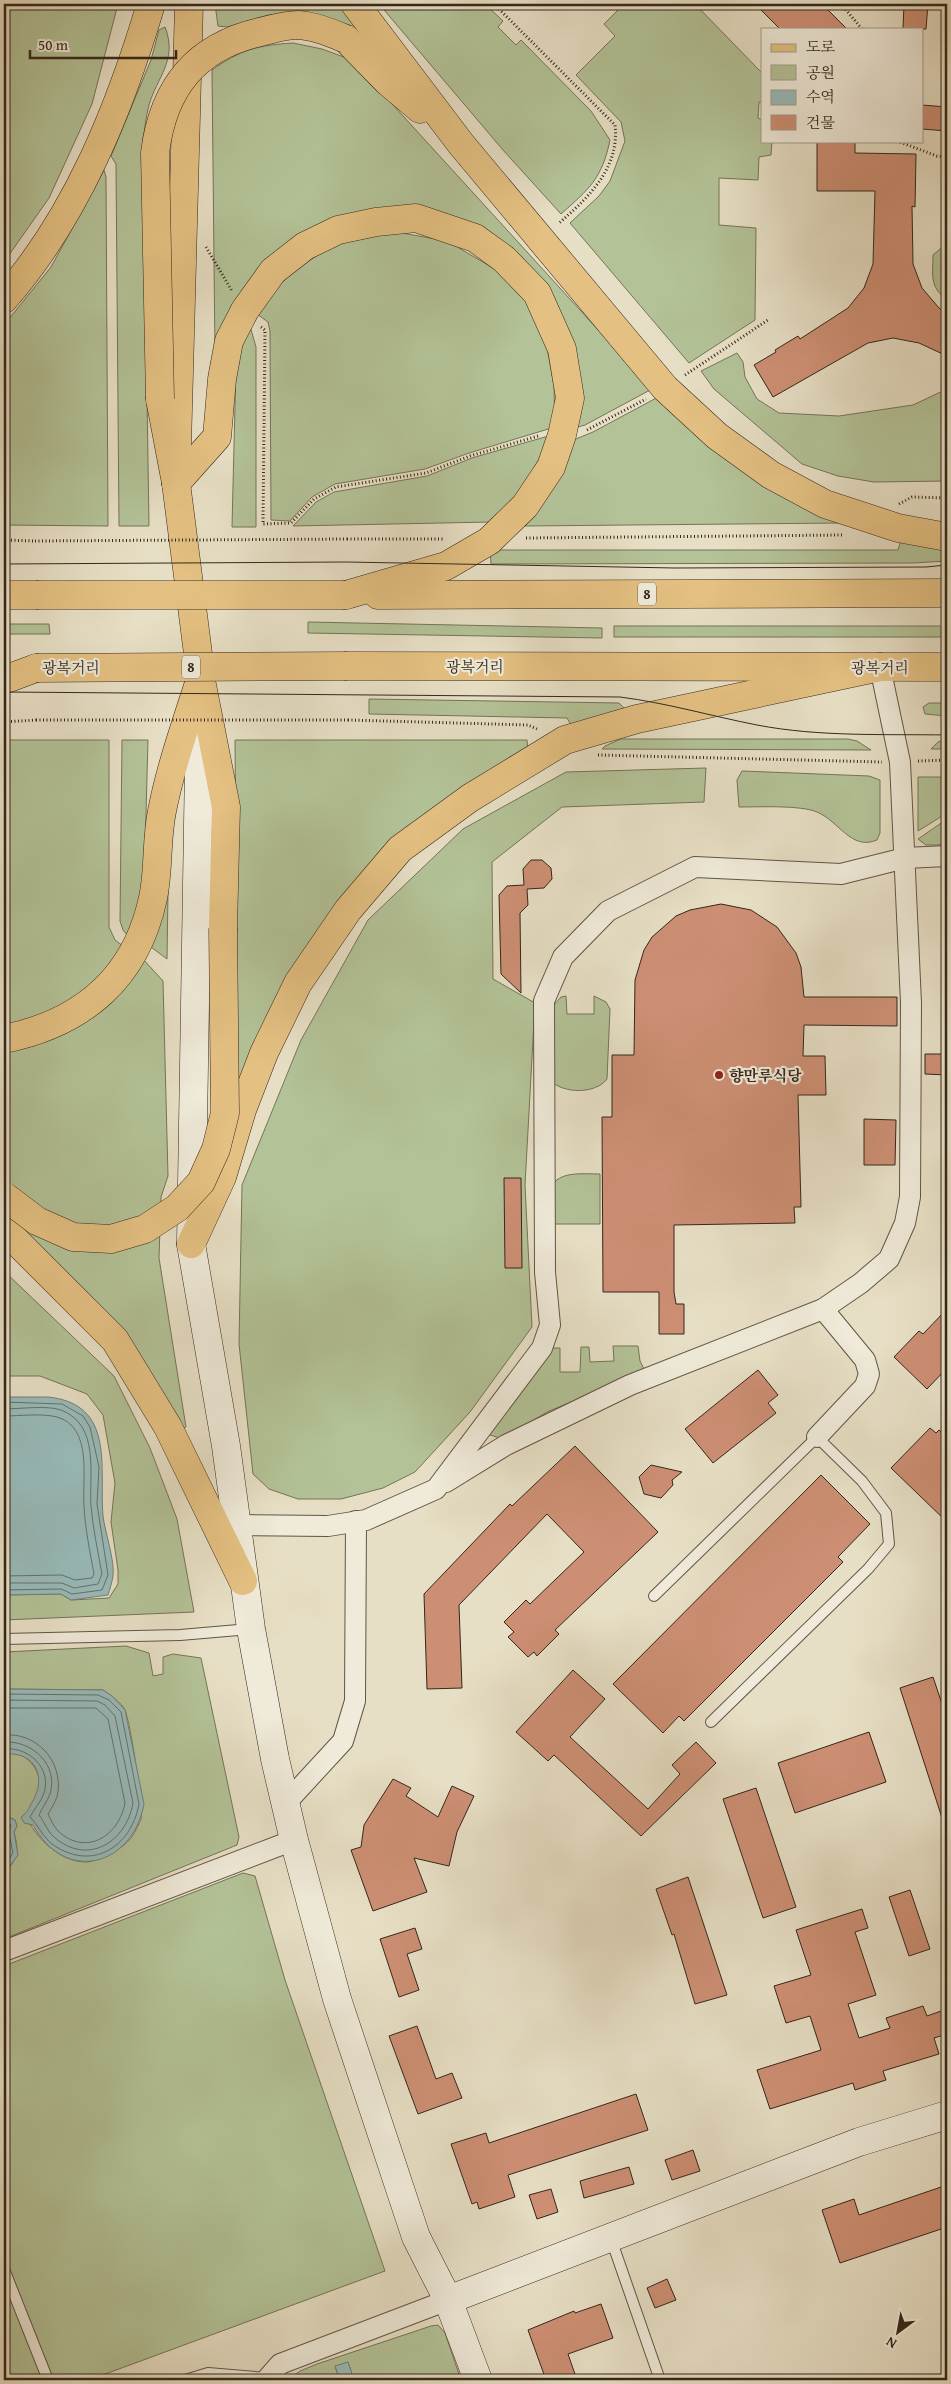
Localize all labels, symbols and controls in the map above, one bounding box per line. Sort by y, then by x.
scale bar [30,28,176,60]
legend [761,28,924,142]
text: 50 m [38,34,69,55]
text: 도로 [806,36,835,57]
text: 공원 [806,62,835,83]
text: 수역 [806,86,835,107]
text: 건물 [806,112,835,133]
road number: 8 [638,582,656,606]
road number: 8 [182,656,200,679]
street label: 광복거리 [446,656,504,677]
street label: 광복거리 [42,657,100,678]
street label: 광복거리 [851,657,909,678]
place label: 향만루식당 [729,1065,802,1086]
marker: 향만루식당 [713,1069,725,1081]
north arrow [874,2306,924,2356]
text: N [881,2332,900,2354]

